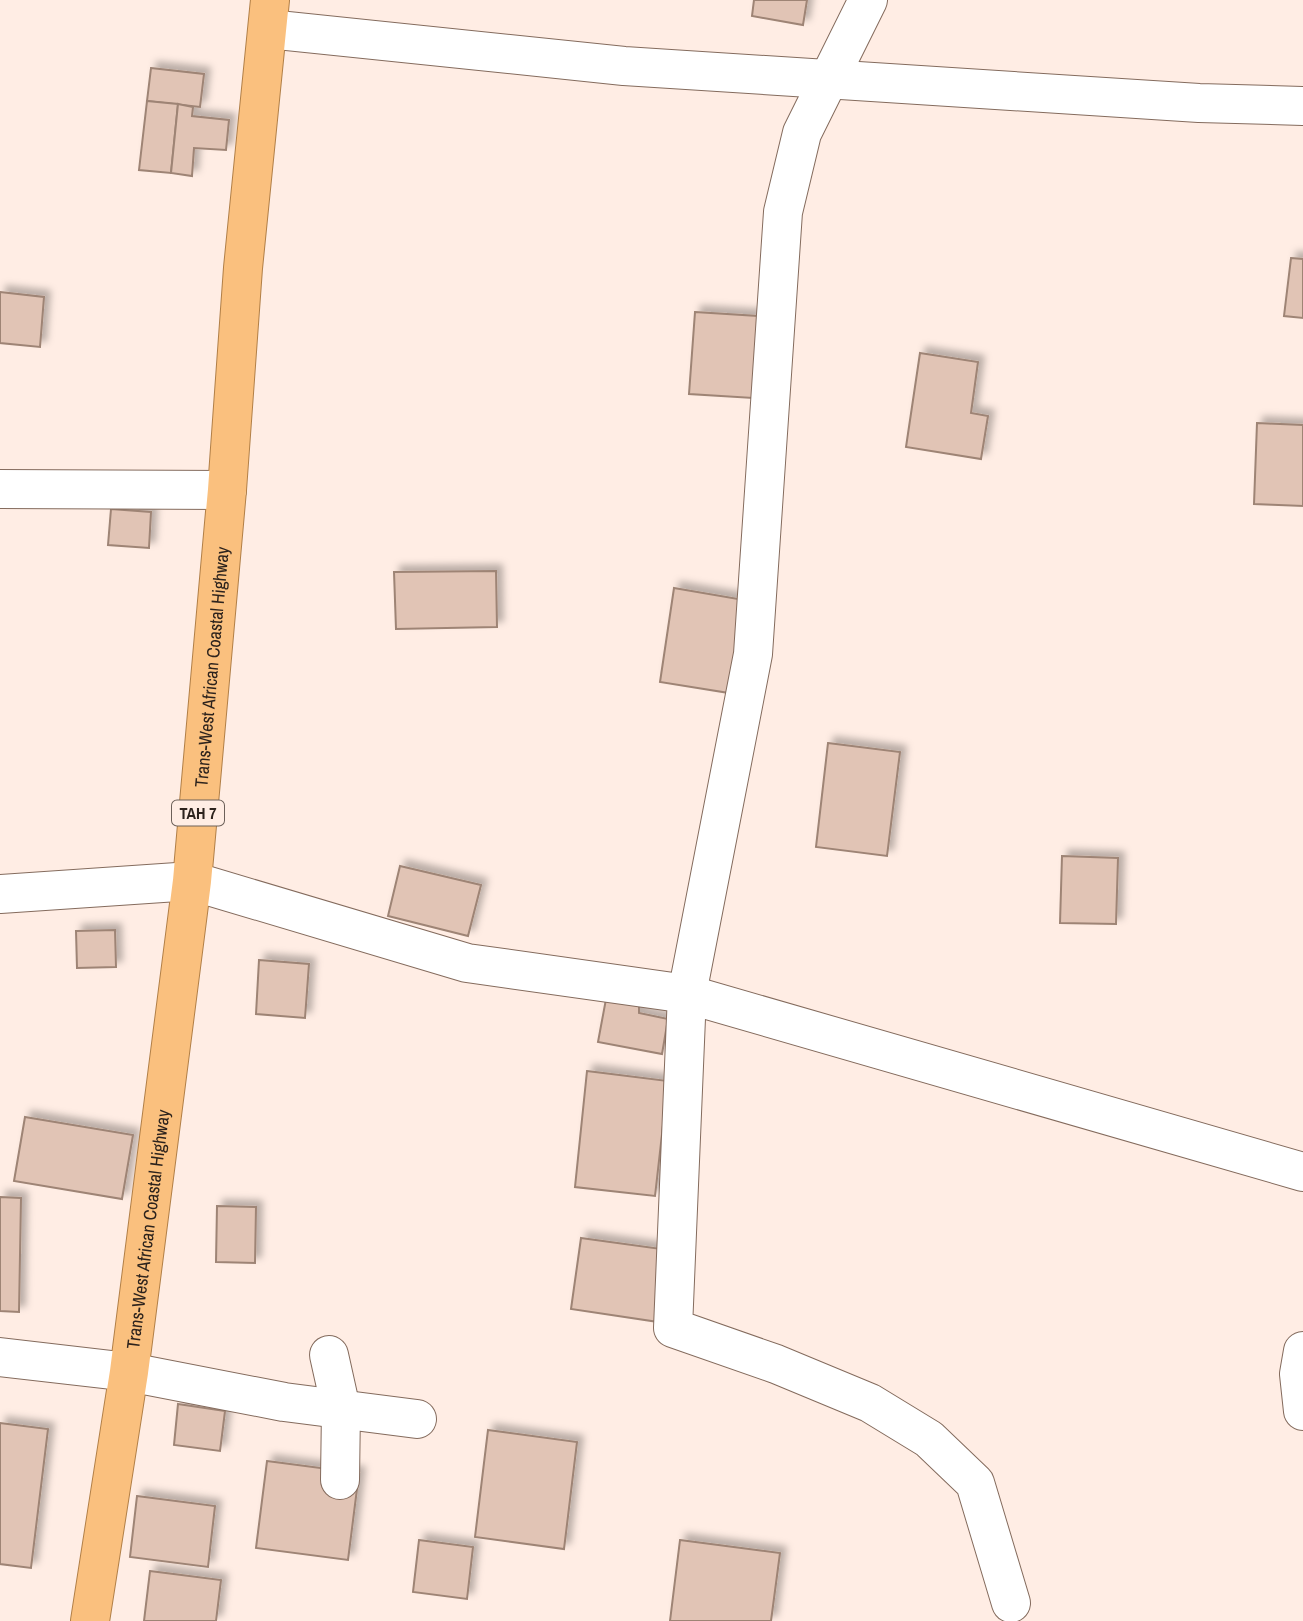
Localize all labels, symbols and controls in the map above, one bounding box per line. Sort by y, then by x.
street label: Trans-West African Coastal Highway [188,545,234,788]
road number: TAH 7 [172,800,224,826]
street label: Trans-West African Coastal Highway [120,1107,175,1351]

